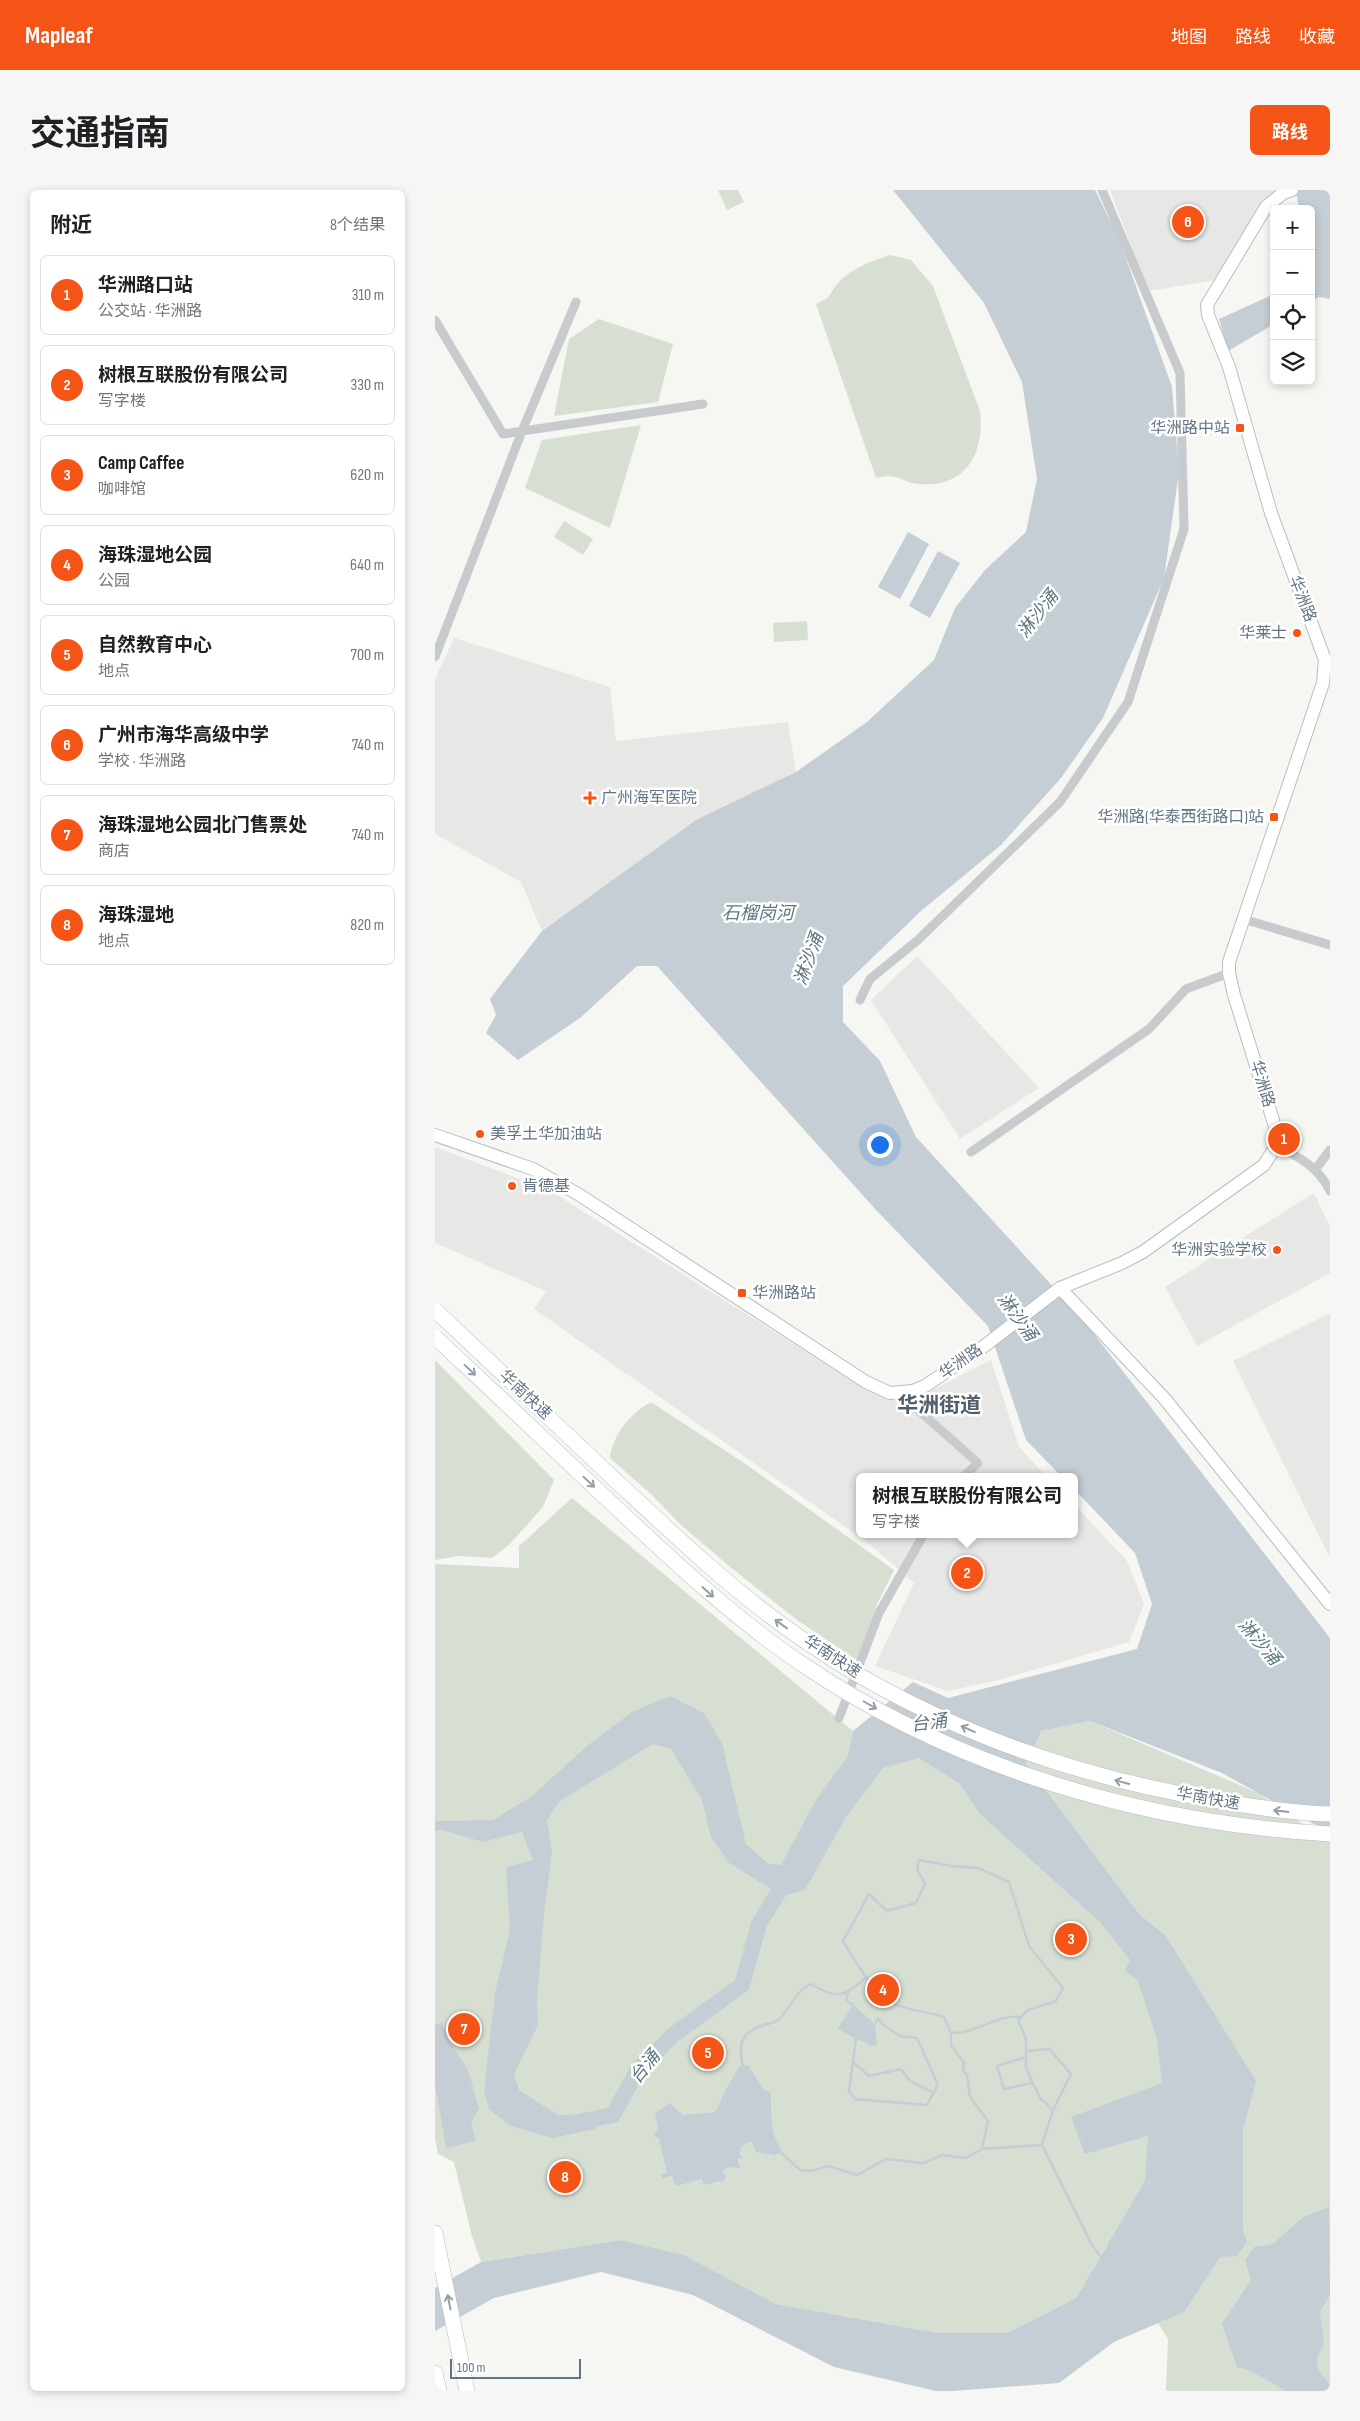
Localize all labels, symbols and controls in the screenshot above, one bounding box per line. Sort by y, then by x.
text: Mapleaf [25,21,93,50]
text: 地图 [1171,27,1207,48]
text: 路线 [1235,27,1271,48]
text: 收藏 [1299,27,1335,48]
button: 路线 [1250,105,1330,155]
text: 交通指南 [30,113,170,156]
pin: 6 [1172,203,1204,241]
map controls [1270,205,1315,385]
button: + [1270,205,1315,250]
text: 附近 [50,213,92,238]
text: 8个结果 [330,216,385,235]
button: − [1270,250,1315,295]
text: 华洲路口站 [98,274,193,297]
text: 1 [64,286,70,305]
text: 310 m [352,286,384,305]
button: locate [1270,295,1315,340]
text: 公交站 · 华洲路 [98,302,202,321]
button: layers [1270,340,1315,385]
text: 树根互联股份有限公司 [98,364,288,387]
text: 2 [63,376,71,395]
text: 330 m [351,376,384,395]
text: 写字楼 [98,392,146,411]
place label: 华洲路中站 [1150,419,1230,438]
marker: 华洲路中站 [1234,422,1246,434]
text: Camp Caffee [98,452,184,475]
text: 3 [63,466,71,485]
text: 620 m [350,466,384,485]
text: 咖啡馆 [98,480,146,499]
text: 海珠湿地公园 [98,544,212,567]
text: 4 [63,556,71,575]
text: 640 m [350,556,384,575]
text: 公园 [98,572,130,591]
street label: 华洲路 [1285,573,1319,625]
water label: 淋沙涌 [1013,585,1064,642]
place label: 华莱士 [1239,624,1287,643]
marker: 华莱士 [1291,627,1303,639]
text: 自然教育中心 [98,634,212,657]
text: 5 [63,646,71,665]
text: 700 m [351,646,384,665]
text: 地点 [98,662,130,681]
text: 广州市海华高级中学 [98,724,269,747]
text: 6 [63,736,71,755]
text: 740 m [352,736,384,755]
text: 学校 · 华洲路 [98,752,186,771]
place label: 广州海军医院 [601,789,697,808]
marker: 广州海军医院 [583,791,597,805]
place label: 华洲路(华泰西街路口)站 [1097,808,1264,827]
marker: 华洲路(华泰西街路口)站 [1268,811,1280,823]
text: 海珠湿地公园北门售票处 [98,814,307,837]
text: 7 [64,826,70,845]
text: 740 m [352,826,384,845]
text: 商店 [98,842,130,861]
water label: 石榴岗河 [722,903,797,924]
text: 海珠湿地 [98,904,174,927]
text: 8 [63,916,71,935]
text: 820 m [350,916,384,935]
water label: 淋沙涌 [790,928,829,988]
text: 地点 [98,932,130,951]
street label: 华洲路 [1246,1058,1278,1110]
pin: 1 [1268,1120,1300,1158]
place label: 美孚土华加油站 [490,1125,602,1144]
marker: 美孚土华加油站 [474,1128,486,1140]
your location [867,1132,893,1158]
place label: 肯德基 [522,1177,570,1196]
marker: 肯德基 [506,1180,518,1192]
place label: 华洲实验学校 [1171,1241,1267,1260]
marker: 华洲实验学校 [1271,1244,1283,1256]
place label: 华洲路站 [752,1284,816,1303]
marker: 华洲路站 [736,1287,748,1299]
water label: 淋沙涌 [993,1289,1043,1347]
street label: 华洲路 [936,1340,986,1384]
one-way arrow [464,1364,477,1376]
street label: 华南快速 [495,1366,555,1424]
district label: 华洲街道 [897,1393,981,1418]
popup [856,1473,1078,1538]
one-way arrow [582,1476,595,1488]
text: 树根互联股份有限公司 [872,1485,1062,1508]
text: 写字楼 [872,1513,920,1532]
pin: 2 [951,1554,983,1592]
one-way arrow [701,1586,714,1598]
water label: 淋沙涌 [1233,1615,1286,1671]
one-way arrow [774,1619,788,1629]
street label: 华南快速 [800,1632,864,1682]
one-way arrow [862,1701,876,1711]
water label: 台涌 [910,1710,950,1736]
one-way arrow [961,1724,976,1734]
one-way arrow [1114,1777,1130,1786]
street label: 华南快速 [1175,1784,1241,1814]
one-way arrow [1274,1805,1290,1815]
pin: 3 [1055,1920,1087,1958]
pin: 4 [867,1971,899,2009]
pin: 7 [448,2010,480,2048]
pin: 5 [692,2034,724,2072]
water label: 台涌 [626,2045,666,2088]
pin: 8 [549,2158,581,2196]
one-way arrow [444,2294,453,2310]
scale bar [450,2356,581,2379]
text: 100 m [457,2359,486,2376]

